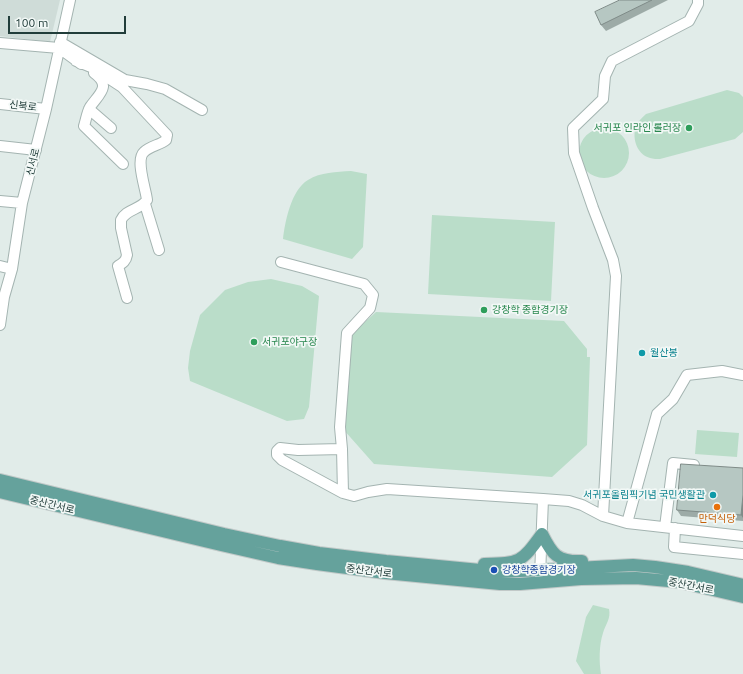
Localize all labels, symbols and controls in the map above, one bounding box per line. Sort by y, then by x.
scale bar [10,8,128,34]
text: 100 m [15,16,48,29]
street label: 신북로 [9,99,37,113]
place label: 서귀포 인라인 롤러장 [594,122,681,134]
marker: 서귀포 인라인 롤러장 [684,123,694,133]
street label: 신서로 [24,147,42,177]
place label: 강창학 종합경기장 [492,304,568,316]
marker: 강창학 종합경기장 [479,305,489,315]
place label: 서귀포야구장 [262,336,317,348]
marker: 서귀포야구장 [249,337,259,347]
place label: 월산봉 [650,347,678,359]
marker: 월산봉 [637,348,647,358]
place label: 서귀포올림픽기념 국민생활관 [583,489,705,501]
marker: 서귀포올림픽기념 국민생활관 [708,490,718,500]
street label: 중산간서로 [28,494,76,516]
marker: 만덕식당 [712,502,722,512]
place label: 만덕식당 [699,513,735,525]
street label: 중산간서로 [345,562,393,580]
place label: 강창학종합경기장 [502,564,576,576]
marker: 강창학종합경기장 [489,565,499,575]
street label: 중산간서로 [667,576,715,596]

